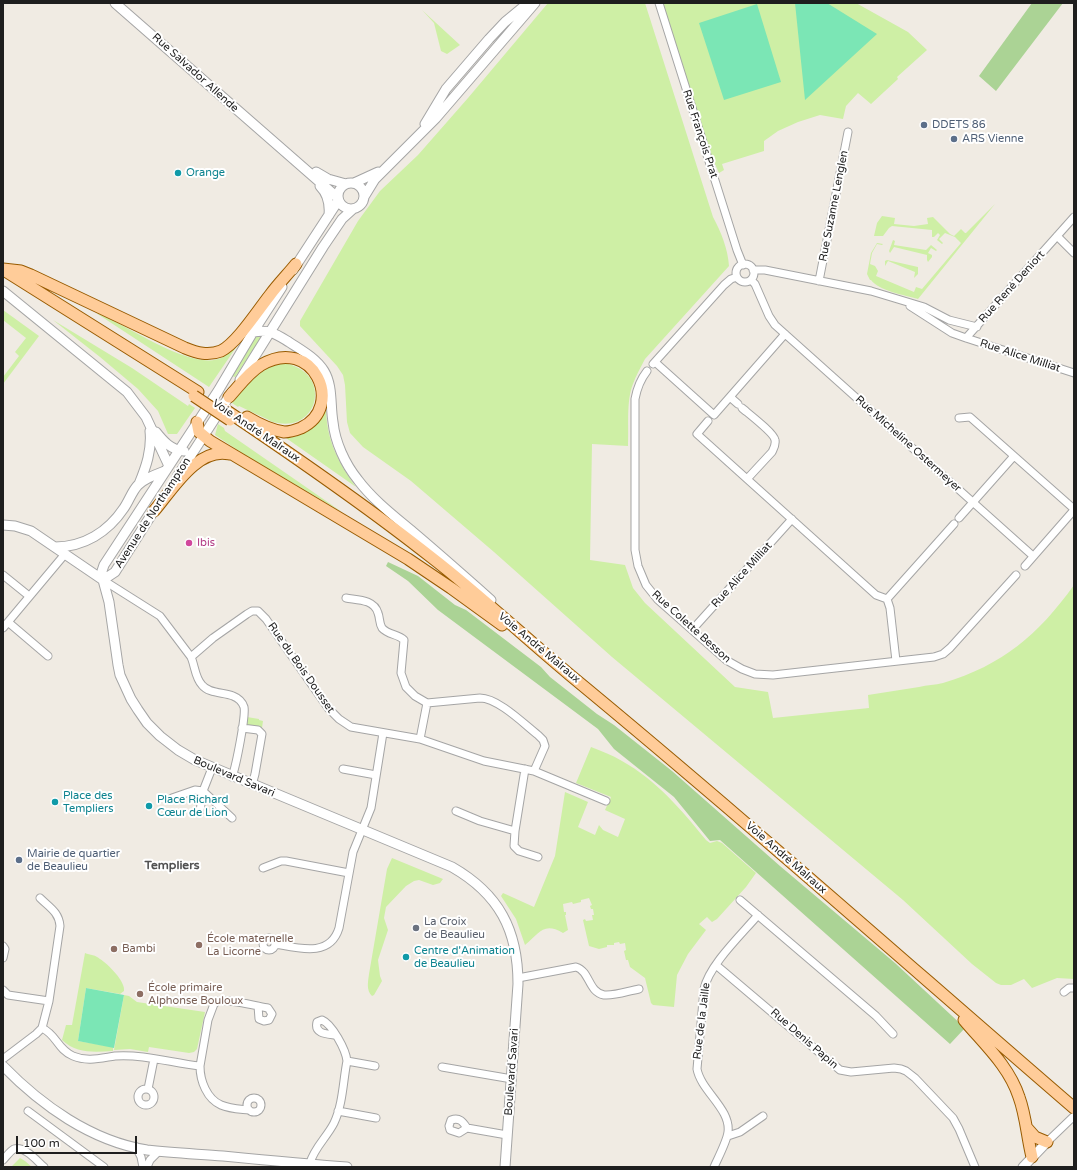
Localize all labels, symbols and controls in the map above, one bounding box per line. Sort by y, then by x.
street label: Rue Salvador Allende [149,31,241,115]
street label: Rue François Prat [679,88,721,180]
place label: DDETS 86 [932,118,986,132]
marker: DDETS 86 [919,120,929,130]
place label: ARS Vienne [962,132,1024,146]
marker: ARS Vienne [949,134,959,144]
street label: Rue Suzanne Lenglen [817,149,851,263]
place label: Orange [186,166,225,180]
marker: Orange [173,168,183,178]
street label: Rue René Deniort [976,248,1048,326]
street label: Rue Alice Milliat [978,337,1062,375]
street label: Rue Micheline Ostermeyer [852,393,964,495]
street label: Voie André Malraux [210,397,302,465]
street label: Avenue de Northampton [112,455,194,571]
place label: Ibis [197,536,215,550]
marker: Ibis [184,538,194,548]
street label: Rue Alice Milliat [709,539,775,611]
street label: Rue Colette Besson [649,588,733,666]
street label: Voie André Malraux [495,610,583,686]
street label: Rue du Bois Dousset [265,620,337,716]
street label: Boulevard Savari [191,754,277,800]
place label: Place des Templiers [63,789,113,815]
place label: Place Richard Cœur de Lion [157,793,228,819]
marker: Place des Templiers [50,797,60,807]
marker: Place Richard Cœur de Lion [144,801,154,811]
street label: Voie André Malraux [743,819,829,897]
place label: Mairie de quartier de Beaulieu [27,847,120,873]
marker: Mairie de quartier de Beaulieu [14,855,24,865]
district label: Templiers [144,859,200,873]
place label: La Croix de Beaulieu [424,915,485,941]
marker: La Croix de Beaulieu [411,923,421,933]
place label: École maternelle La Licorne [207,932,294,958]
marker: École maternelle La Licorne [194,940,204,950]
place label: Bambi [122,942,156,956]
marker: Bambi [109,944,119,954]
place label: Centre d'Animation de Beaulieu [414,944,515,970]
marker: Centre d'Animation de Beaulieu [401,952,411,962]
place label: École primaire Alphonse Bouloux [148,981,243,1007]
street label: Rue de la Jaille [691,982,713,1060]
marker: École primaire Alphonse Bouloux [135,989,145,999]
street label: Rue Denis Papin [768,1006,840,1072]
street label: Boulevard Savari [502,1028,522,1116]
scale bar [18,1128,139,1154]
text: 100 m [23,1136,60,1150]

